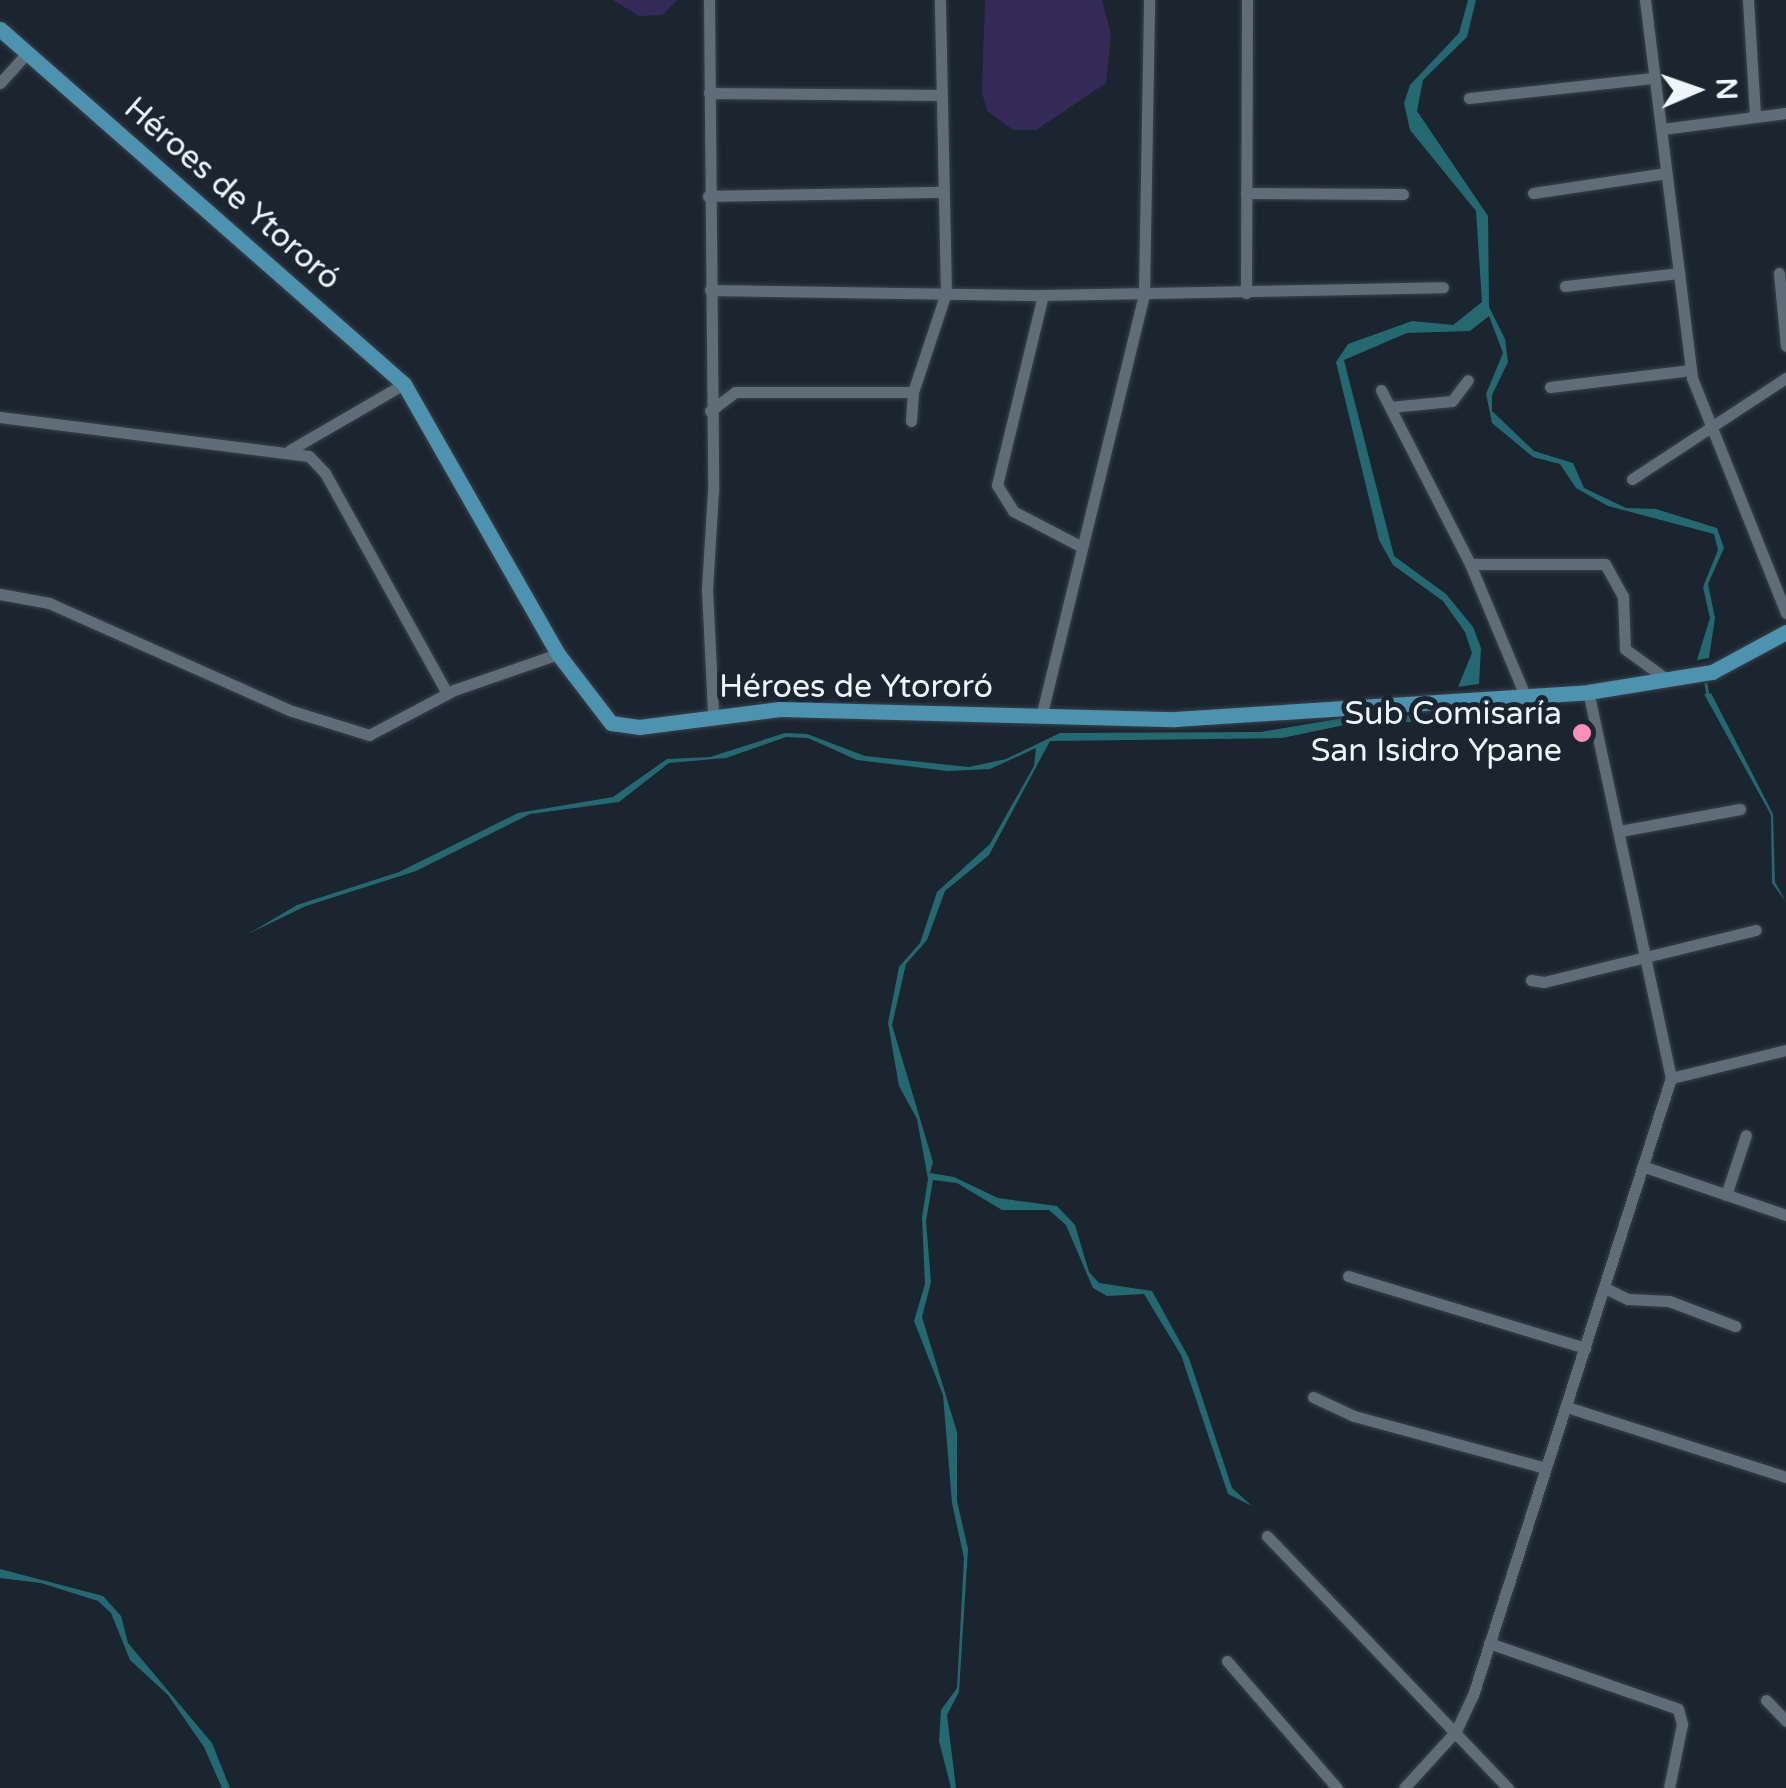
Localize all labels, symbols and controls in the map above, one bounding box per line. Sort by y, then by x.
north arrow [1646,40,1746,140]
text: N [1709,77,1743,101]
street label: Héroes de Ytororó [116,90,348,298]
street label: Héroes de Ytororó [719,668,993,706]
place label: Sub Comisaría San Isidro Ypane [1311,696,1562,771]
marker: Sub Comisaría San Isidro Ypane [1571,722,1593,744]

